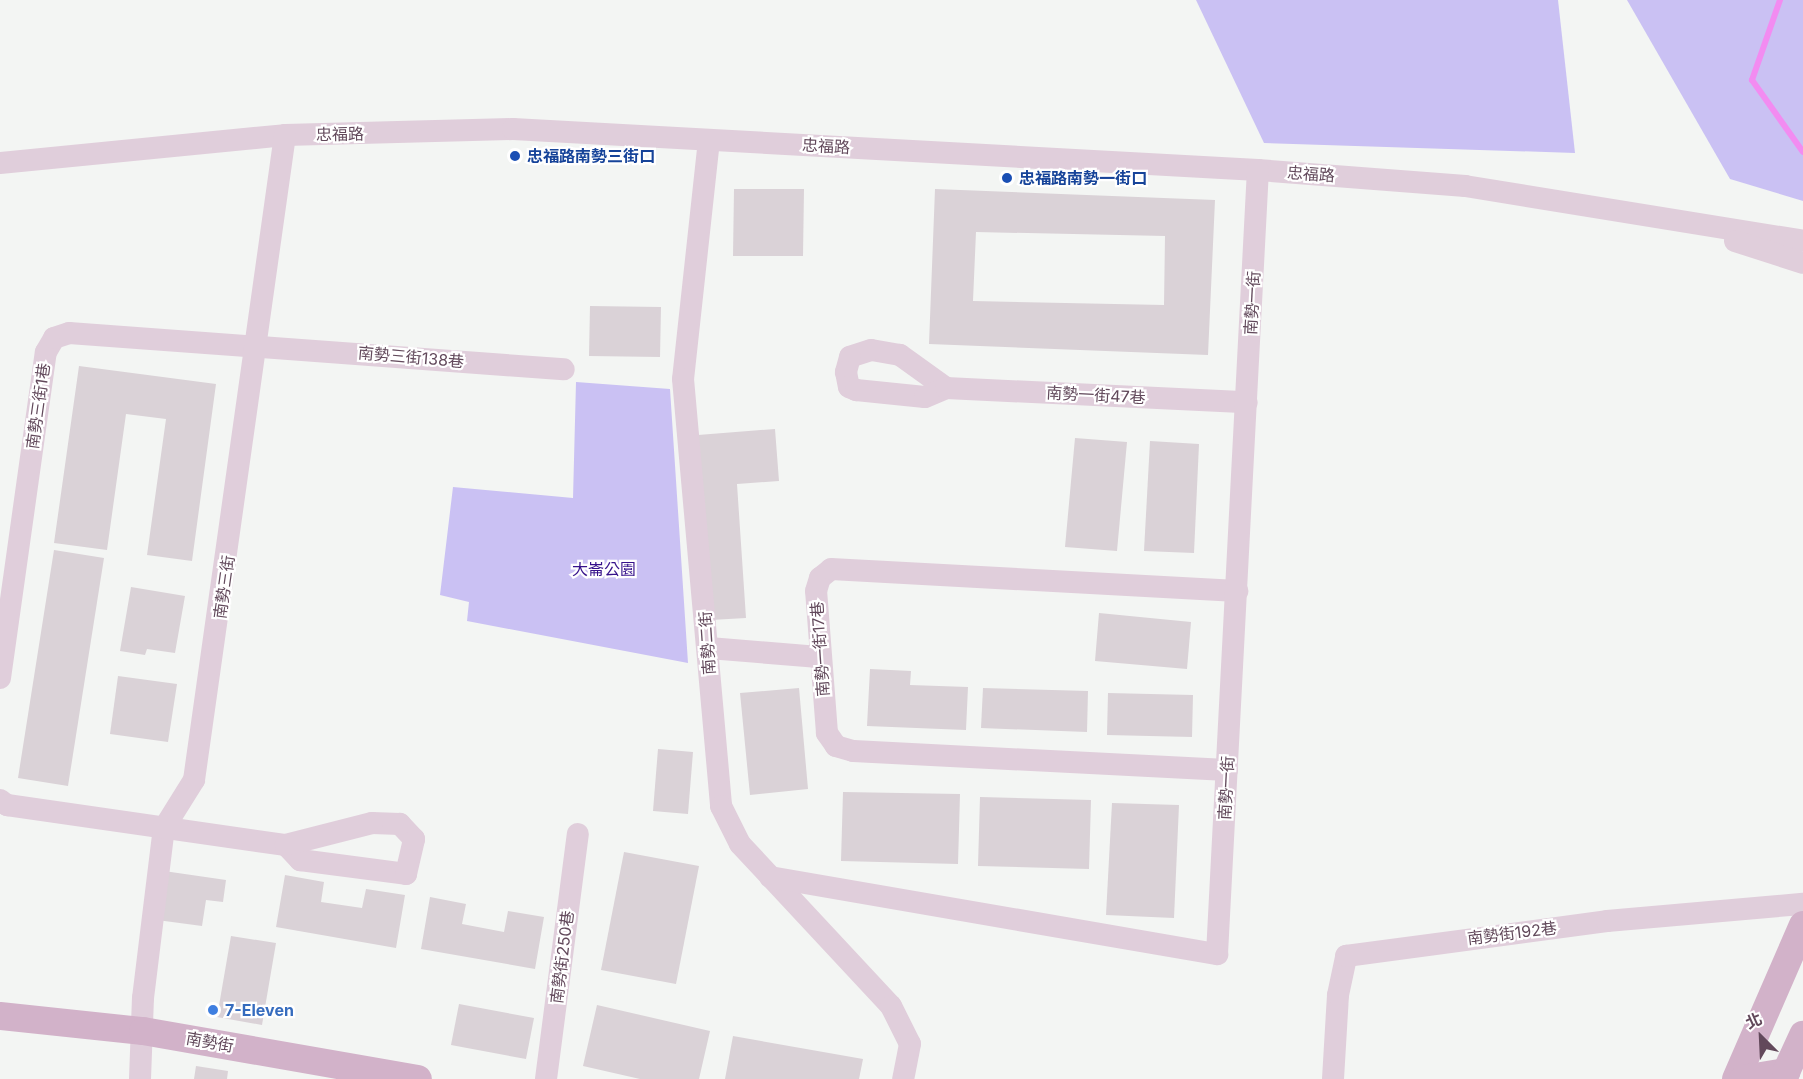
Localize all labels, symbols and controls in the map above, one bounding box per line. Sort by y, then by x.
street label: 忠福路 [316,124,364,144]
street label: 忠福路 [802,135,850,157]
place label: 忠福路南勢三街口 [527,146,655,166]
marker: 忠福路南勢三街口 [508,149,522,163]
street label: 忠福路 [1286,163,1336,185]
place label: 忠福路南勢一街口 [1019,168,1147,188]
marker: 忠福路南勢一街口 [1000,171,1014,185]
street label: 南勢一街 [1241,271,1263,335]
street label: 南勢三街138巷 [357,343,465,371]
street label: 南勢三街1巷 [22,362,54,450]
street label: 南勢一街47巷 [1046,383,1146,407]
street label: 南勢三街 [210,554,238,620]
park label: 大崙公園 [572,559,636,579]
street label: 南勢一街17巷 [807,601,833,697]
street label: 南勢二街 [695,610,719,676]
street label: 南勢一街 [1215,756,1237,820]
street label: 南勢街250巷 [547,909,577,1005]
street label: 南勢街192巷 [1466,918,1558,948]
place label: 7-Eleven [225,1000,294,1020]
marker: 7-Eleven [206,1003,220,1017]
north arrow [1731,1007,1791,1067]
text: 北 [1742,1008,1765,1033]
street label: 南勢街 [185,1028,235,1056]

